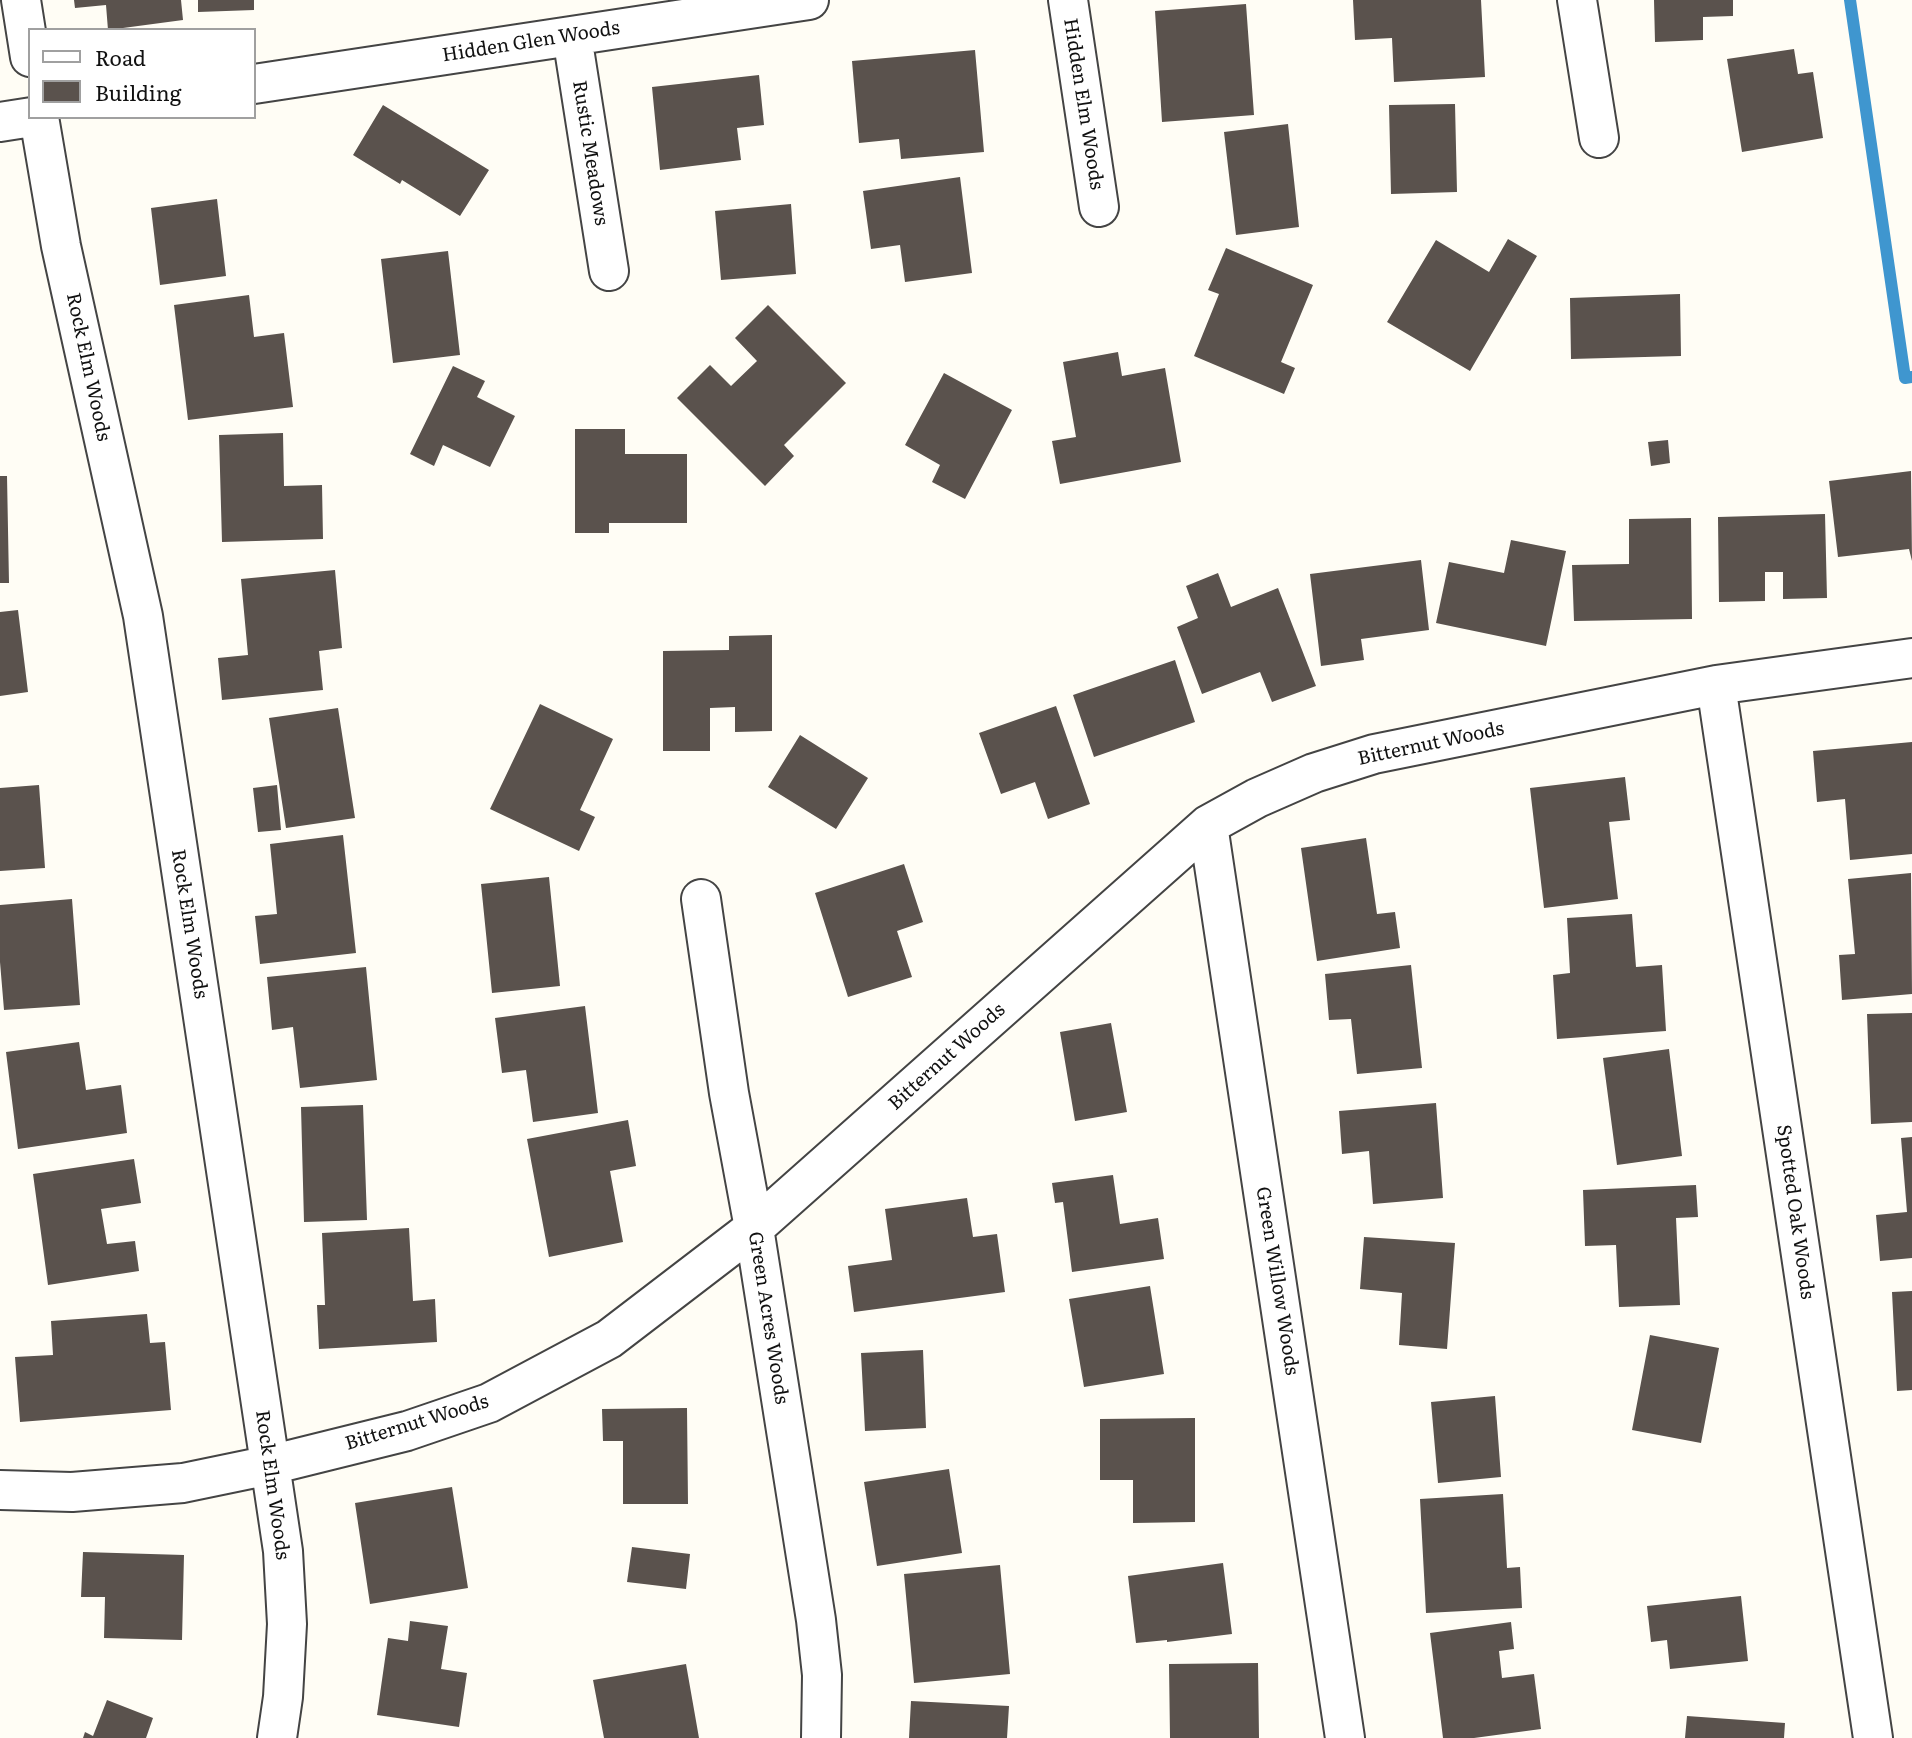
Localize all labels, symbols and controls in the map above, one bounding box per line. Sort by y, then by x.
street label: Hidden Glen Woods [441,17,621,67]
street label: Hidden Elm Woods [1058,17,1108,191]
legend [28,28,256,119]
text: Road [95,41,146,72]
text: Building [95,76,181,107]
street label: Rustic Meadows [567,79,613,227]
street label: Rock Elm Woods [61,291,115,443]
street label: Bitternut Woods [1356,717,1506,771]
street label: Rock Elm Woods [166,848,212,1000]
street label: Bitternut Woods [884,999,1010,1115]
street label: Spotted Oak Woods [1771,1123,1819,1301]
street label: Green Willow Woods [1251,1185,1303,1377]
street label: Green Acres Woods [743,1230,793,1406]
street label: Bitternut Woods [343,1390,491,1456]
street label: Rock Elm Woods [250,1409,294,1561]

